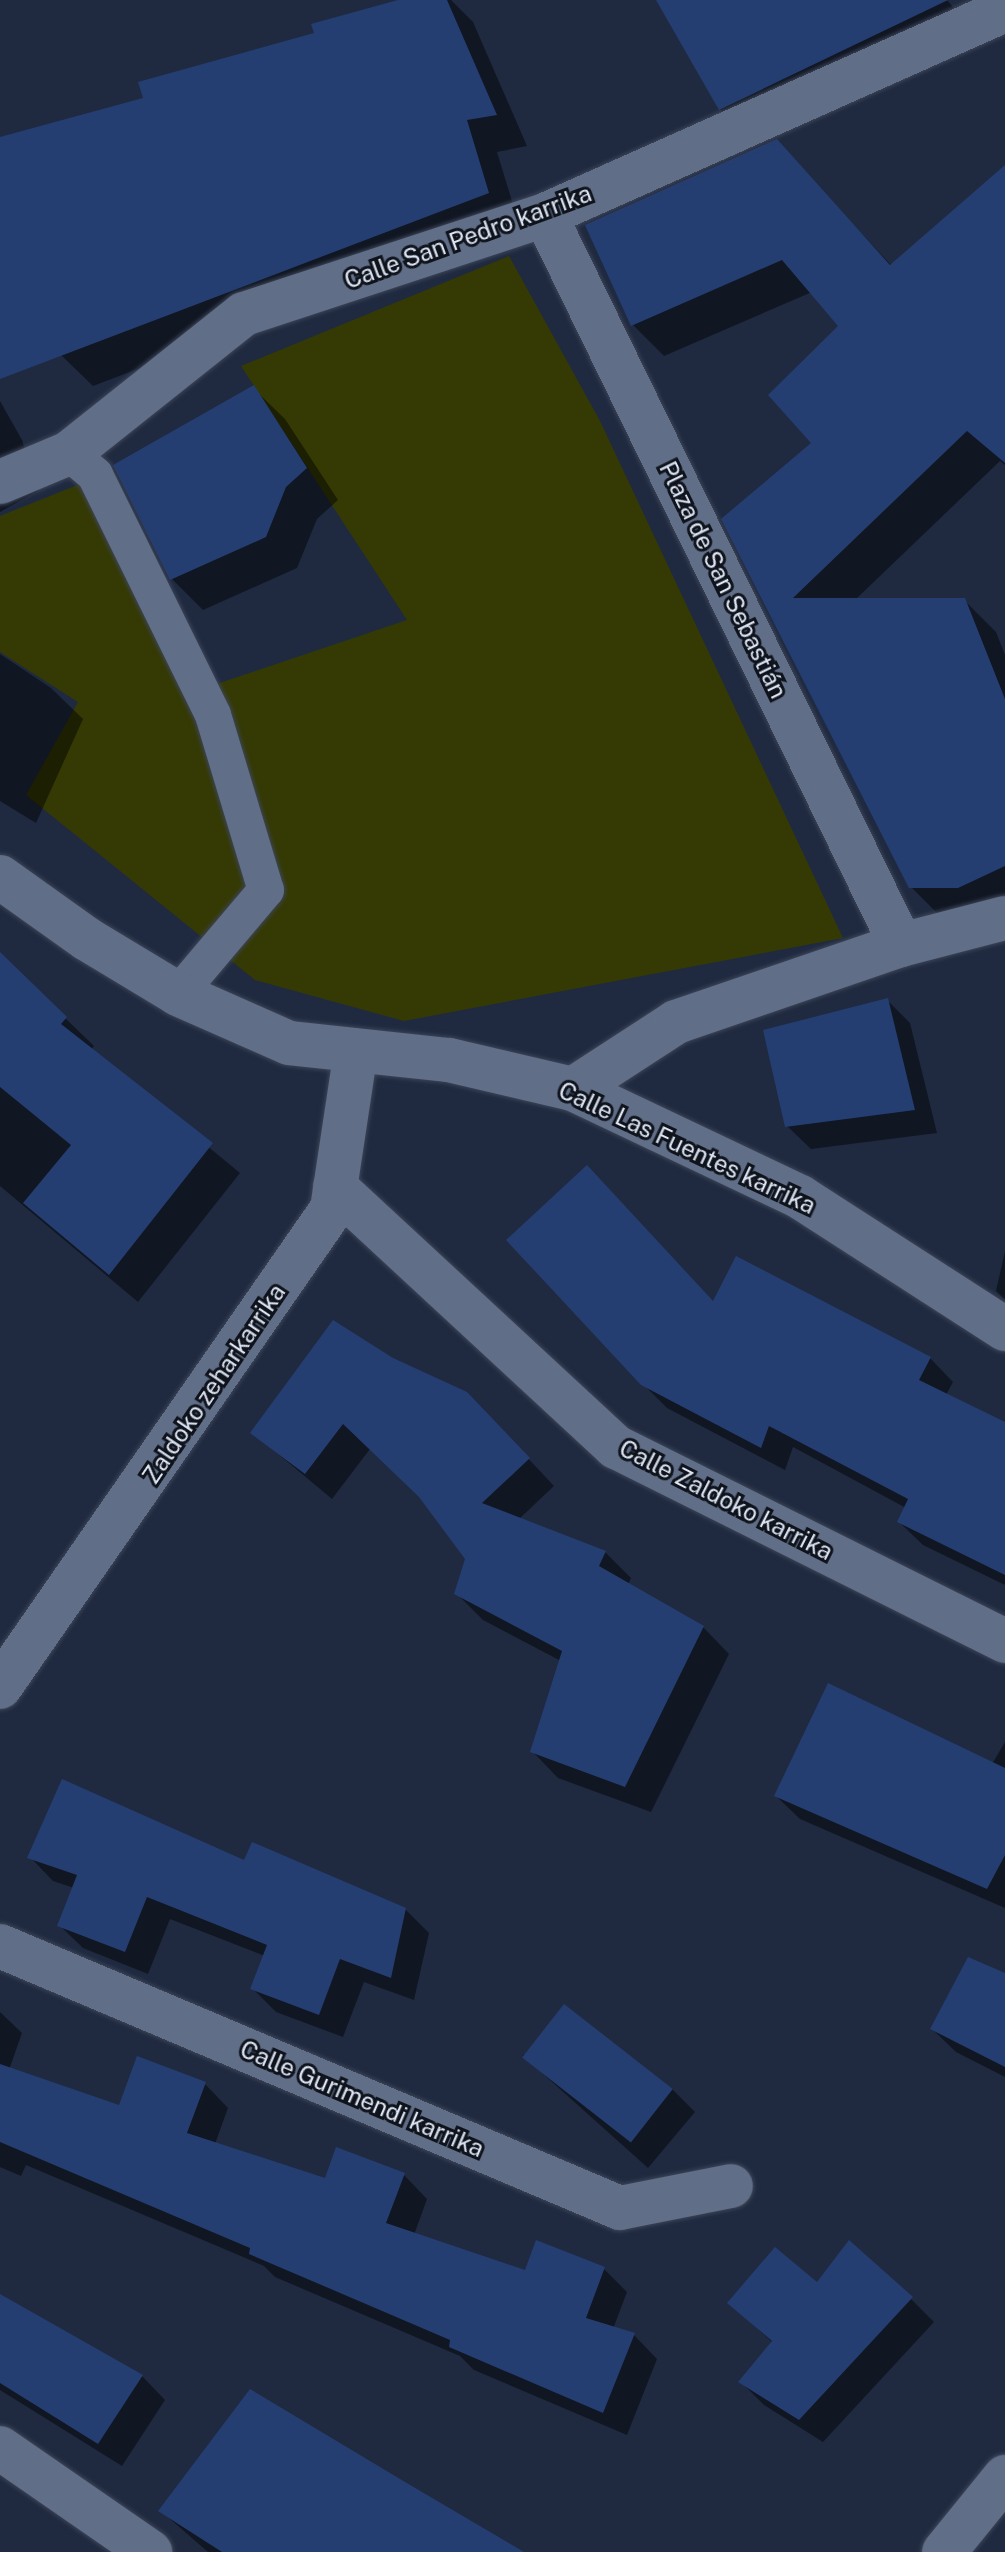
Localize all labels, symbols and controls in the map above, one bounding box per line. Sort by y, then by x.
street label: Calle San Pedro karrika [340,179,596,295]
street label: Plaza de San Sebastián [653,457,793,703]
street label: Calle Las Fuentes karrika [554,1076,820,1220]
street label: Zaldoko zeharkarrika [136,1279,292,1489]
street label: Calle Zaldoko karrika [614,1434,838,1566]
street label: Calle Gurimendi karrika [236,2035,488,2163]

